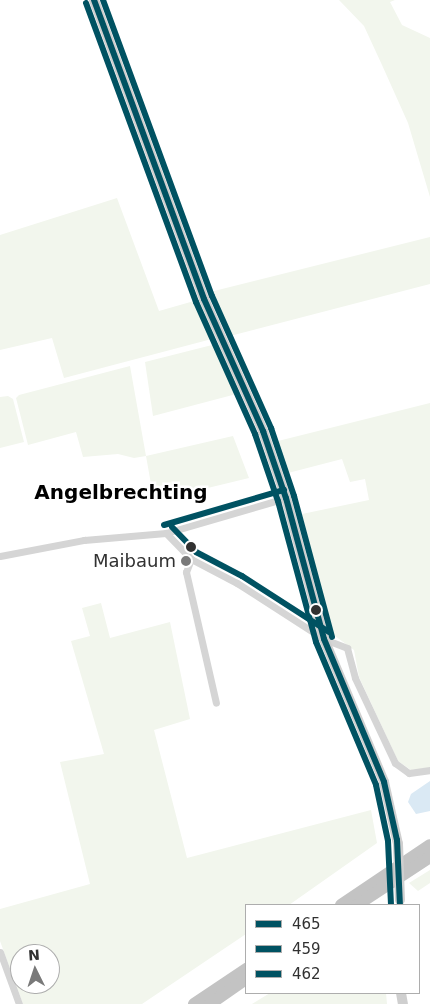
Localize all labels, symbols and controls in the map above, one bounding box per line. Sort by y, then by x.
district label: Angelbrechting [34,480,208,504]
unlabelled marker [186,542,196,552]
place label: Maibaum [93,550,176,572]
marker: Maibaum [180,555,192,567]
unlabelled marker [311,605,321,615]
legend [245,904,420,994]
text: 465 [292,915,321,933]
text: 459 [292,940,321,958]
north arrow [10,944,60,994]
text: N [28,947,40,963]
text: 462 [292,965,321,983]

